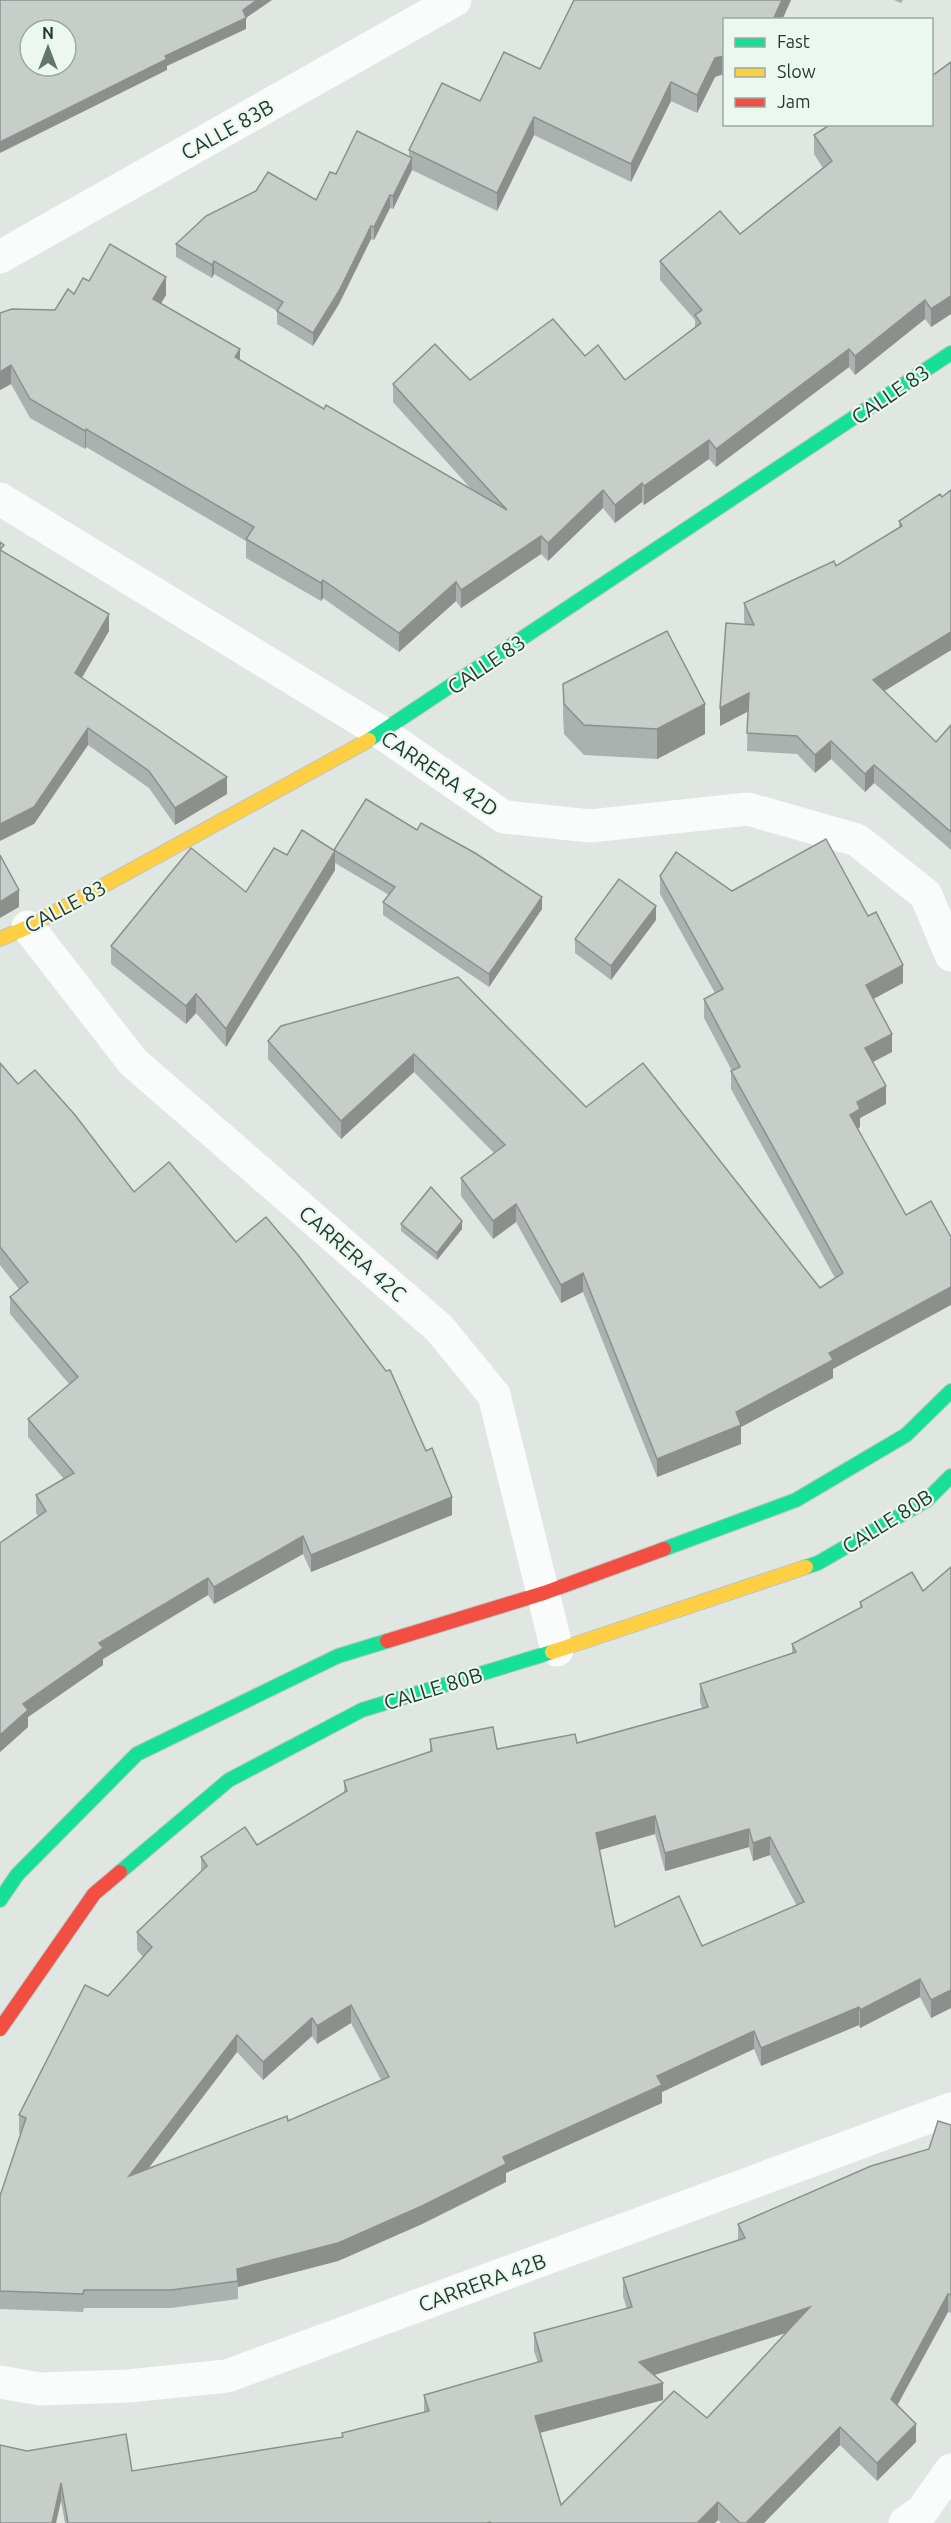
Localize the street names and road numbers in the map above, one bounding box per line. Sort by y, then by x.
street label: CALLE 83B [177,94,277,164]
street label: CALLE 83 [847,359,933,429]
street label: CALLE 83 [443,629,529,699]
street label: CARRERA 42D [377,725,503,821]
street label: CALLE 83 [20,875,110,937]
street label: CARRERA 42C [295,1200,411,1306]
street label: CALLE 80B [837,1484,937,1558]
street label: CALLE 80B [381,1662,485,1714]
street label: CARRERA 42B [415,2248,549,2316]

